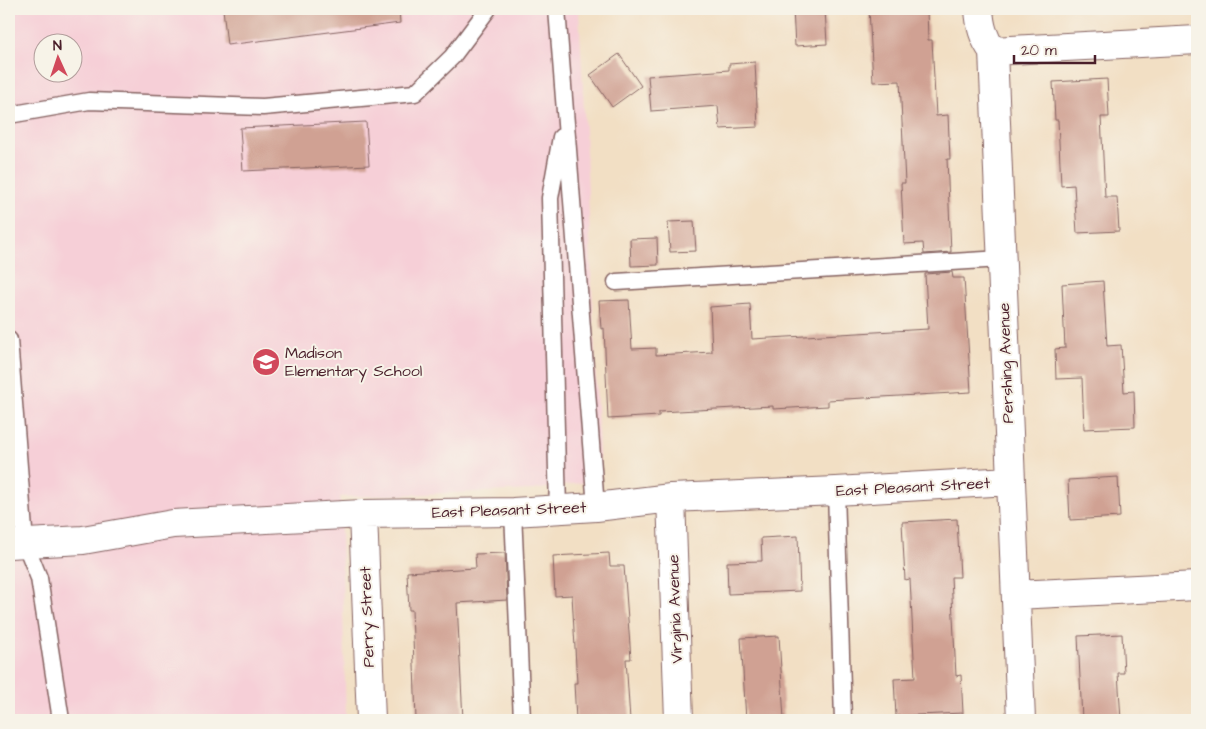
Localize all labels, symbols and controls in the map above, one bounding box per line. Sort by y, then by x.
north arrow [32,32,82,82]
scale bar [1014,32,1095,64]
text: N [52,36,62,56]
text: 20 m [1021,40,1057,61]
street label: Pershing Avenue [993,302,1020,424]
place label: Madison Elementary School [285,342,422,383]
school or university icon: Madison Elementary School [251,347,281,377]
street label: East Pleasant Street [835,472,991,502]
street label: East Pleasant Street [431,496,587,524]
street label: Virginia Avenue [662,554,689,664]
street label: Perry Street [354,566,381,668]

